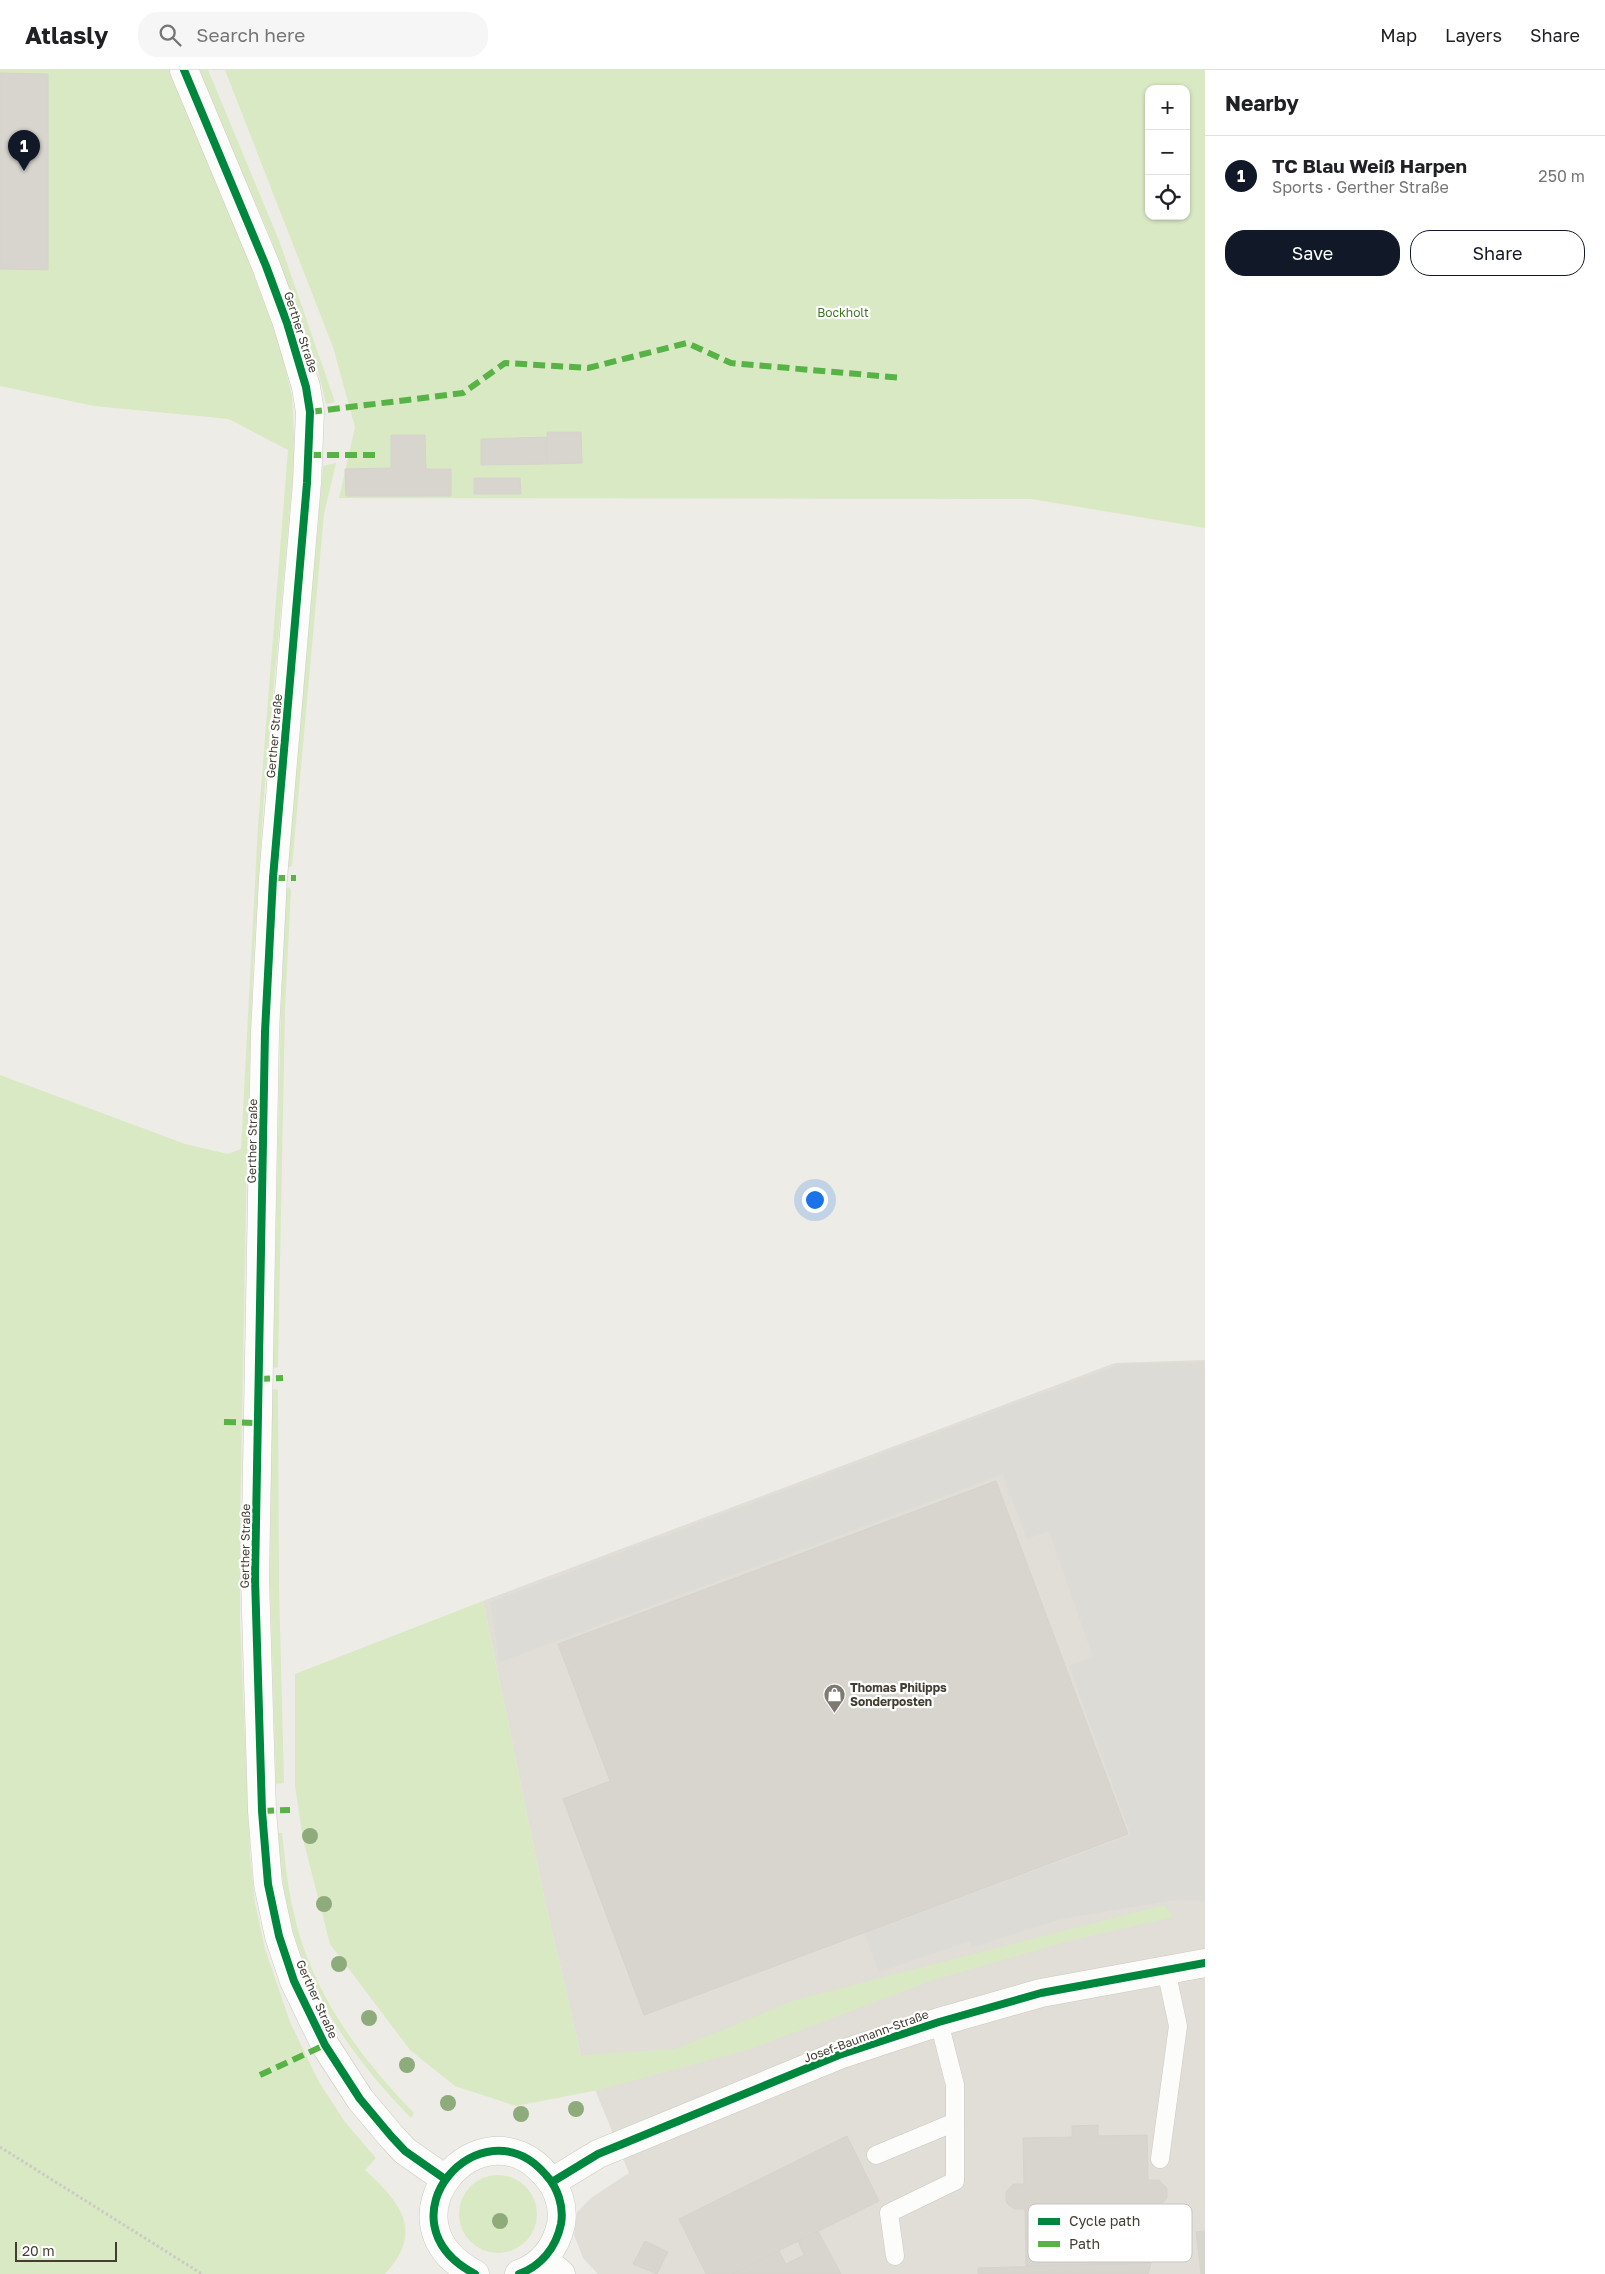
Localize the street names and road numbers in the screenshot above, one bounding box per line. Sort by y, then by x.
street label: Gerther Straße [281,289,321,375]
street label: Gerther Straße [263,693,285,779]
street label: Gerther Straße [244,1099,260,1183]
street label: Gerther Straße [237,1504,253,1588]
street label: Gerther Straße [293,1957,341,2041]
street label: Josef-Baumann-Straße [801,2006,931,2066]

